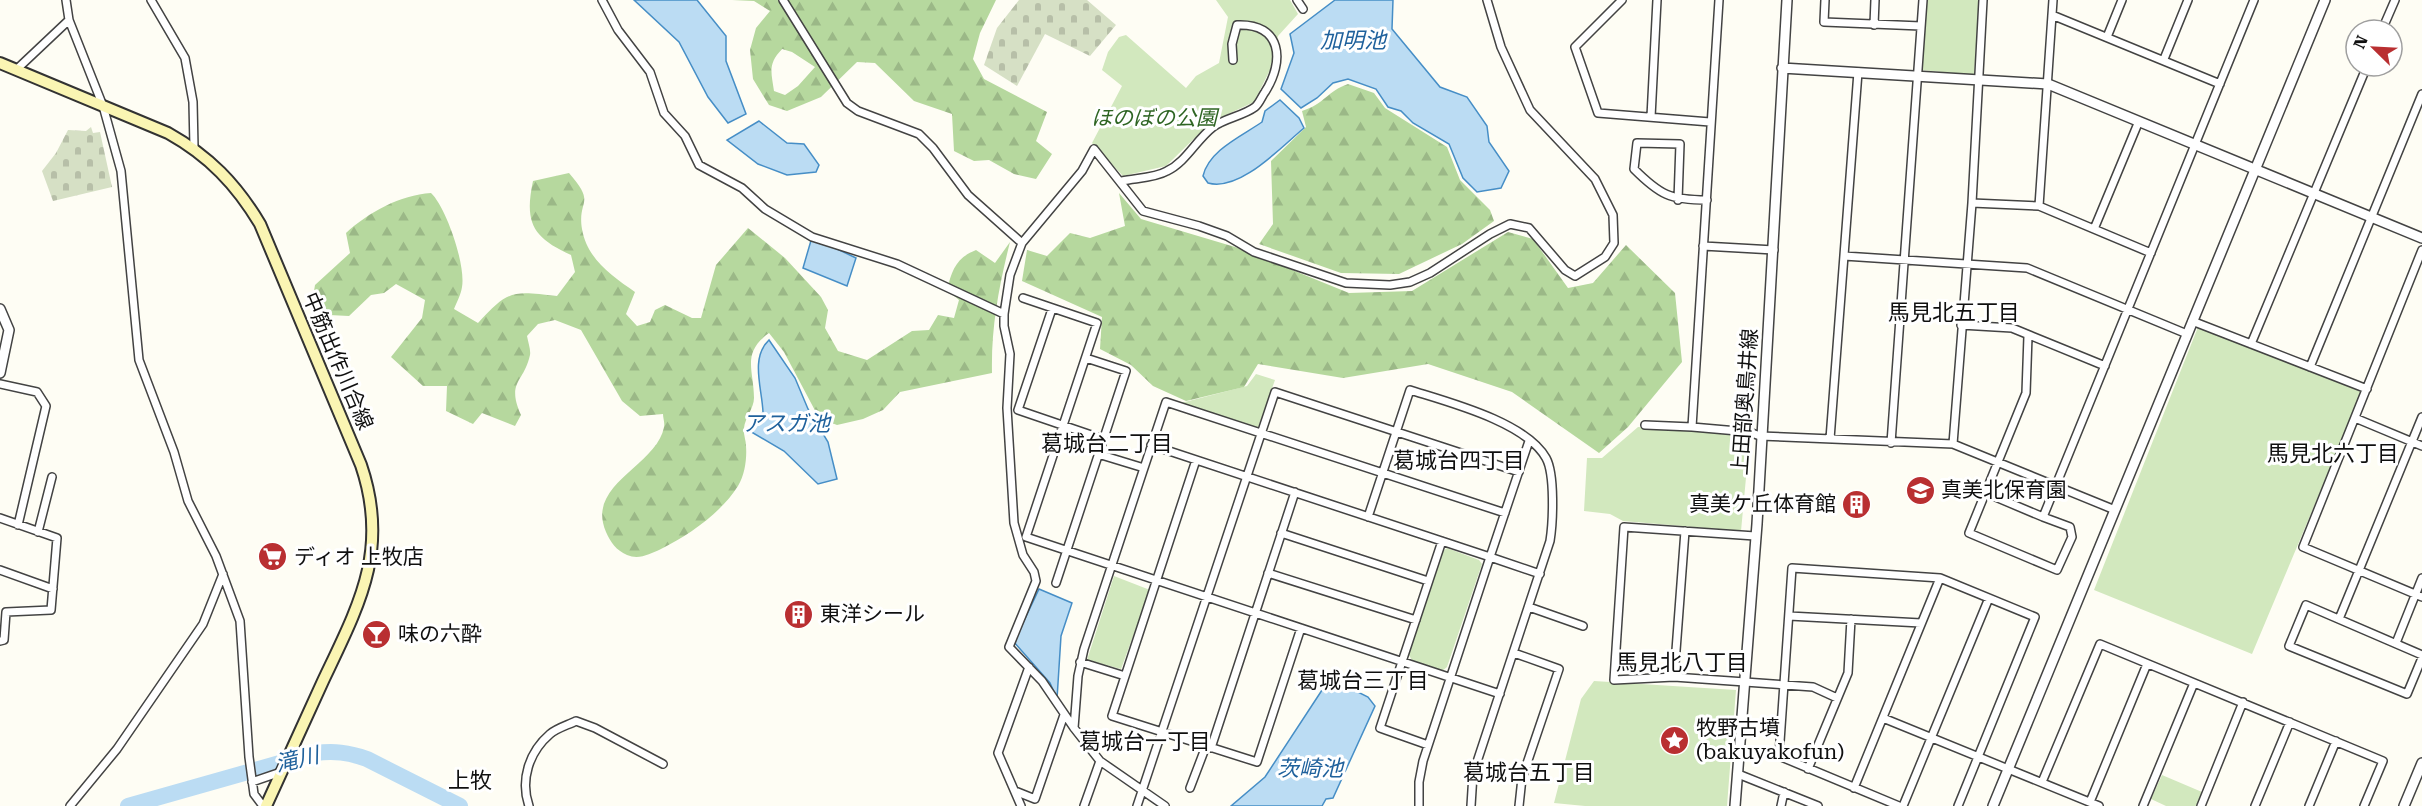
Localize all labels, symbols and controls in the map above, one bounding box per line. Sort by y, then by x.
north arrow [2344,18,2404,78]
water label: 加明池 [1320,28,1388,53]
text: N [2350,33,2372,52]
park label: ほのぼの公園 [1091,106,1220,130]
street label: 中筋出作川合線 [298,289,378,433]
district label: 馬見北五丁目 [1888,300,2020,325]
street label: 上田部奥鳥井線 [1728,328,1762,476]
water label: アスガ池 [742,411,832,436]
district label: 葛城台二丁目 [1041,431,1173,456]
district label: 馬見北六丁目 [2267,441,2399,466]
district label: 葛城台四丁目 [1393,448,1525,473]
school or university icon: 真美北保育園 [1904,474,1936,506]
place label: 真美北保育園 [1941,478,2067,502]
building icon: 真美ケ丘体育館 [1841,488,1873,520]
place label: 真美ケ丘体育館 [1689,492,1836,516]
supermarket icon: ディオ 上牧店 [257,541,289,573]
place label: ディオ 上牧店 [294,545,424,569]
building icon: 東洋シール [783,598,815,630]
place label: 東洋シール [820,602,925,626]
bar icon: 味の六酔 [361,618,393,650]
place label: 味の六酔 [398,622,482,646]
district label: 馬見北八丁目 [1616,650,1748,675]
district label: 葛城台三丁目 [1297,668,1429,693]
place label: 牧野古墳 (bakuyakofun) [1696,716,1844,764]
place icon: 牧野古墳 (bakuyakofun) [1659,724,1691,756]
district label: 葛城台一丁目 [1079,729,1211,754]
water label: 滝川 [273,742,323,777]
water label: 茨崎池 [1277,756,1345,781]
district label: 葛城台五丁目 [1463,760,1595,785]
district label: 上牧 [448,768,492,793]

